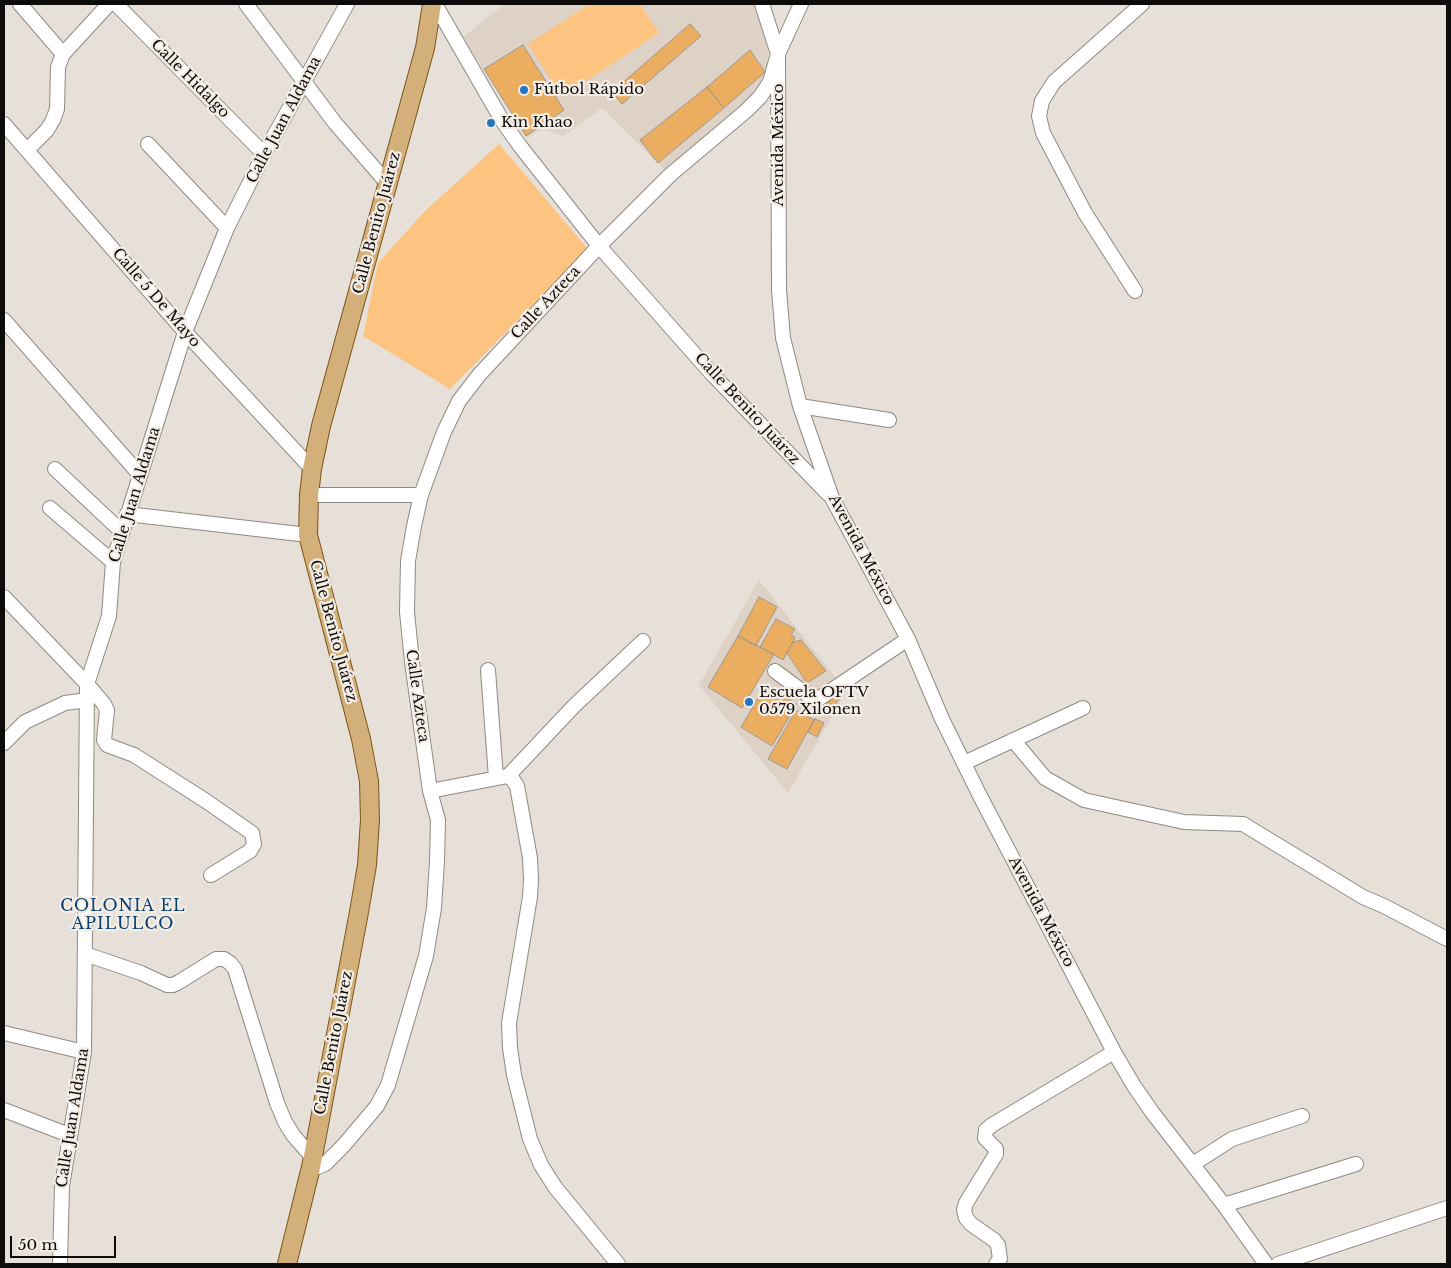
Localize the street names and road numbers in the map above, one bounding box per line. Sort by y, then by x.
street label: Calle Hidalgo [147,36,233,122]
street label: Calle Juan Aldama [243,54,325,186]
street label: Avenida México [770,84,788,206]
street label: Calle Benito Juárez [349,150,405,296]
street label: Calle 5 De Mayo [108,245,204,351]
street label: Calle Azteca [508,263,584,343]
street label: Calle Benito Juárez [691,349,803,469]
street label: Calle Juan Aldama [106,425,164,565]
street label: Avenida México [824,492,898,608]
street label: Calle Benito Juárez [305,558,361,704]
street label: Calle Azteca [402,648,432,744]
street label: Avenida México [1004,854,1078,970]
street label: Calle Benito Juárez [311,970,357,1116]
street label: Calle Juan Aldama [53,1047,93,1189]

